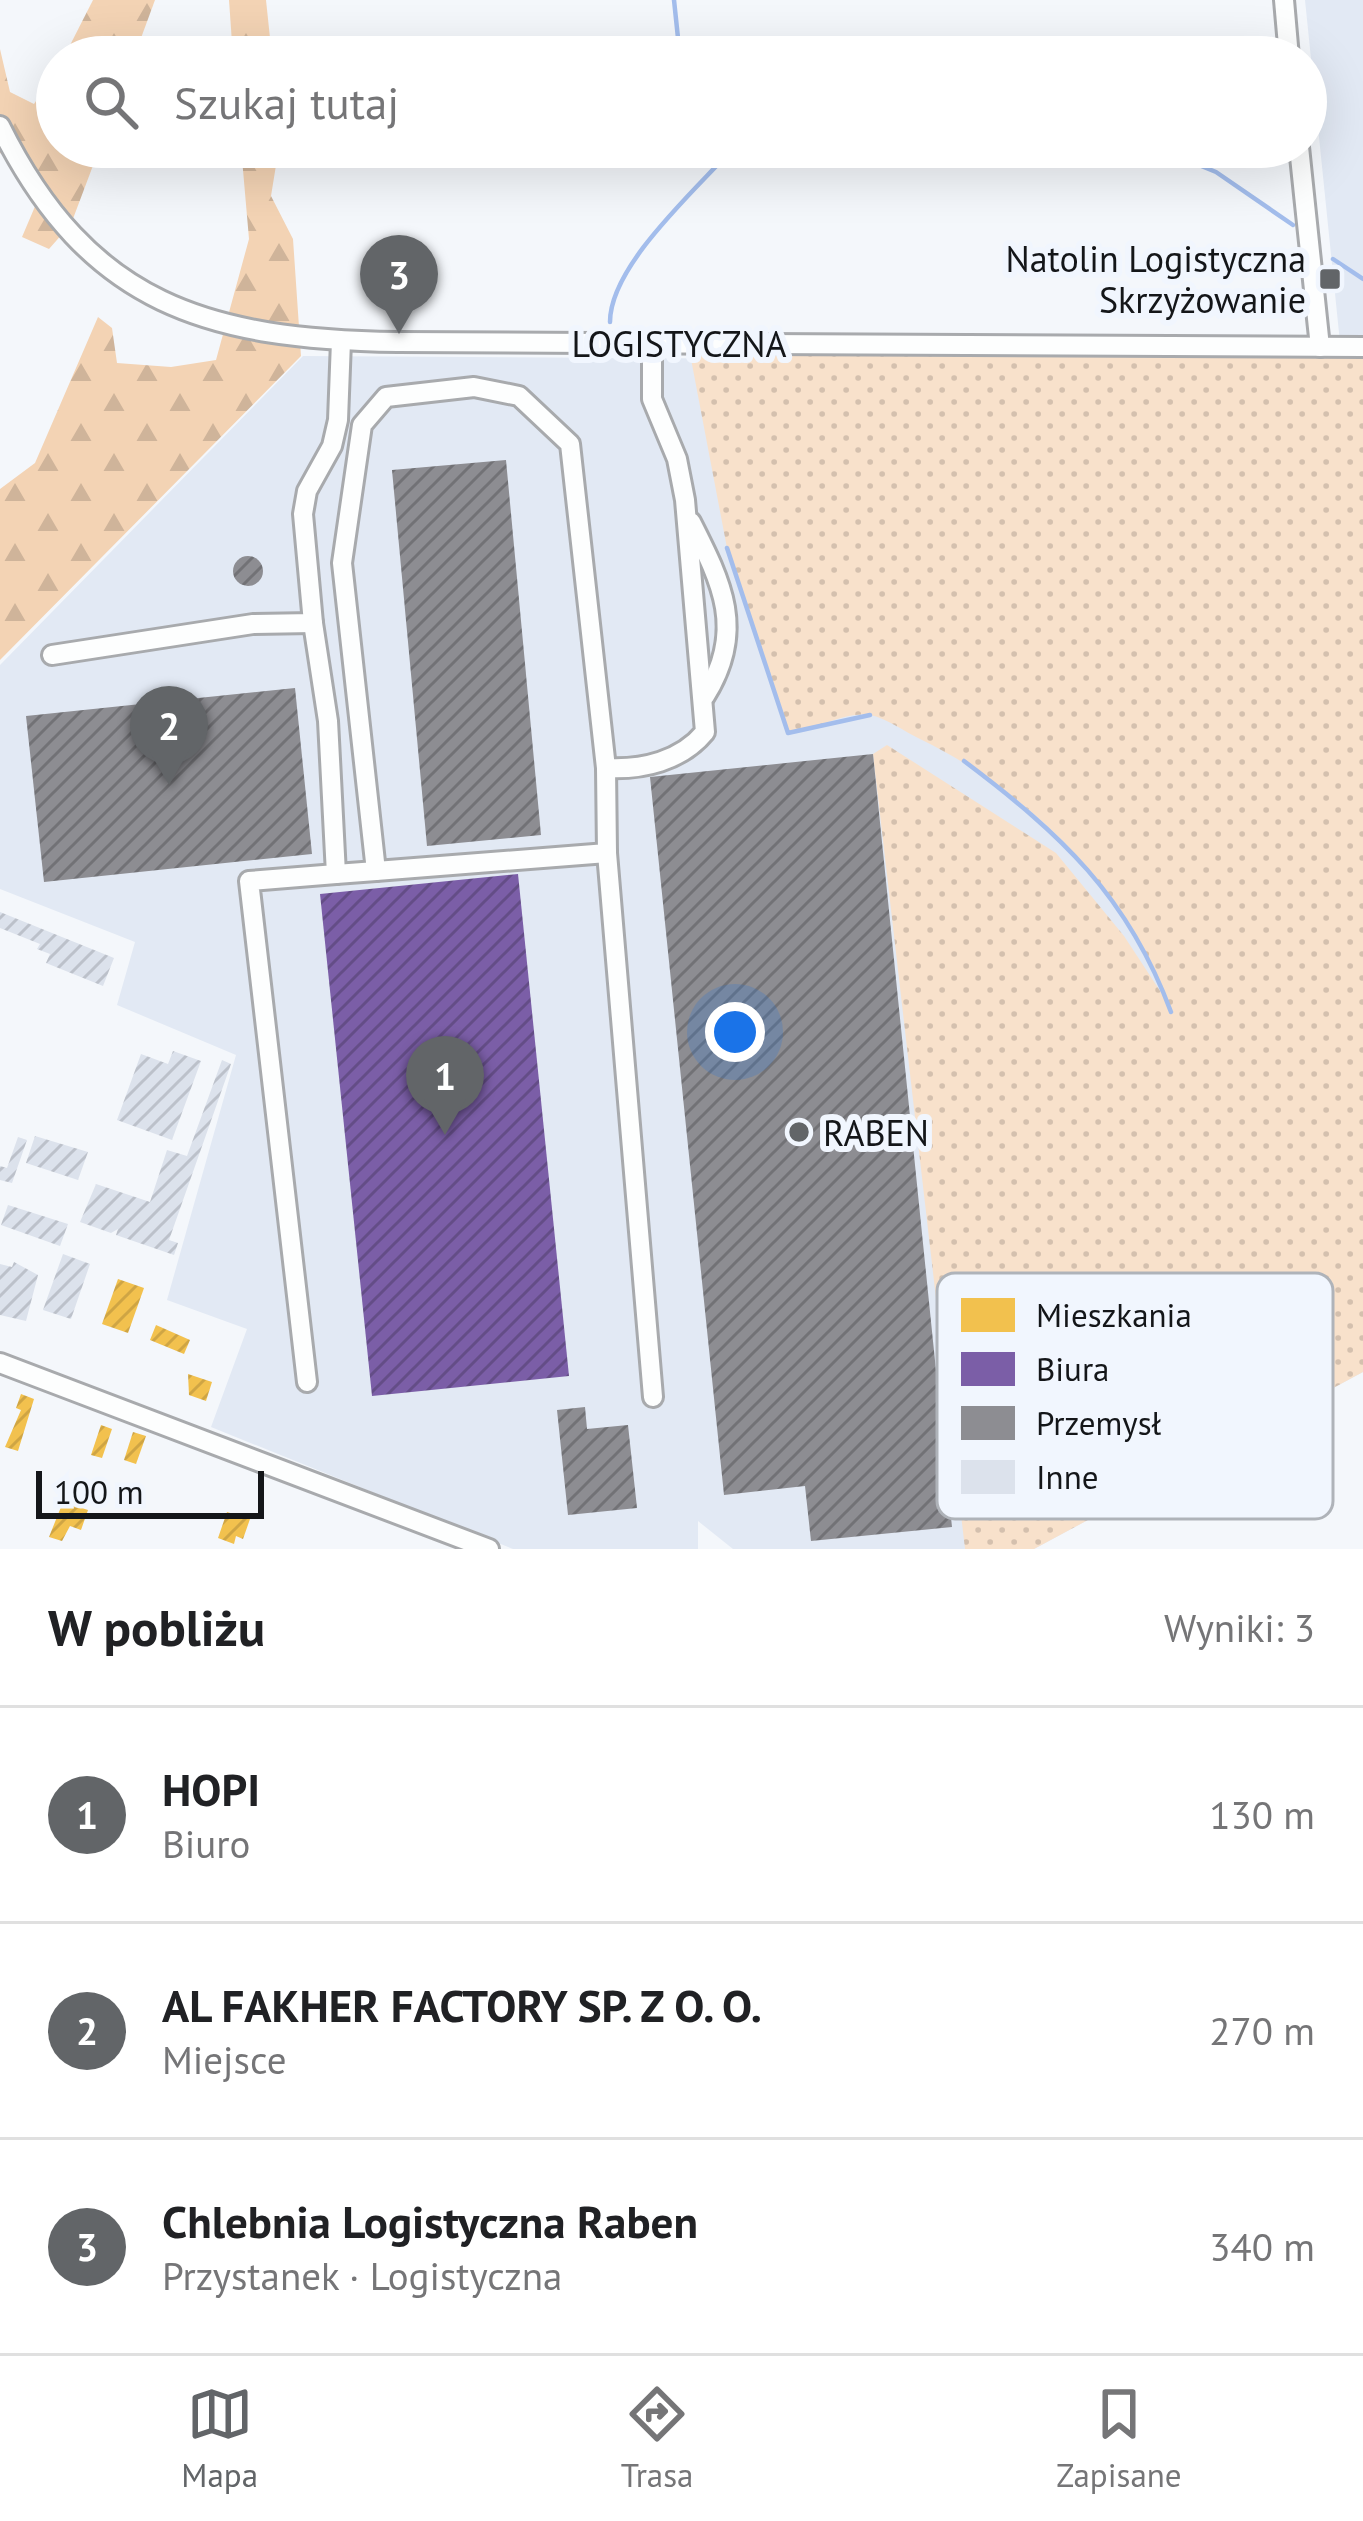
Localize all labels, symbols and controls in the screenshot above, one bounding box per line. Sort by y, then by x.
search box [36,36,1327,168]
icon: search [78,69,144,135]
text: Szukaj tutaj [174,73,399,131]
pin: 3 [360,235,438,334]
place label: Natolin Logistyczna Skrzyżowanie [1006,235,1306,323]
marker: Natolin Logistyczna Skrzyżowanie [1317,266,1343,292]
street label: LOGISTYCZNA [571,320,787,367]
pin: 2 [130,686,208,785]
your location [705,1002,765,1062]
pin: 1 [406,1036,484,1135]
place label: RABEN [823,1109,929,1156]
marker: RABEN [786,1119,812,1145]
legend [937,1273,1333,1519]
text: Mieszkania [1036,1293,1192,1336]
text: Biura [1036,1347,1110,1390]
text: Przemysł [1036,1401,1162,1444]
text: Inne [1036,1455,1098,1498]
scale bar [36,1465,264,1518]
text: 100 m [54,1470,144,1513]
text: W pobliżu [48,1594,265,1660]
text: Wyniki: 3 [1164,1602,1315,1653]
text: HOPI [162,1760,260,1818]
text: 1 [76,1789,98,1840]
text: 130 m [1209,1789,1315,1840]
text: Biuro [162,1818,250,1869]
text: AL FAKHER FACTORY SP. Z O. O. [162,1976,762,2034]
text: 2 [76,2005,98,2056]
text: 270 m [1209,2005,1315,2056]
text: Miejsce [162,2034,286,2085]
text: Chlebnia Logistyczna Raben [162,2192,698,2250]
text: 3 [76,2221,98,2272]
text: 340 m [1209,2221,1315,2272]
text: Przystanek · Logistyczna [162,2250,562,2301]
tab: Mapa [181,2381,258,2496]
tab: Trasa [621,2381,693,2496]
tab: Zapisane [1056,2381,1182,2496]

